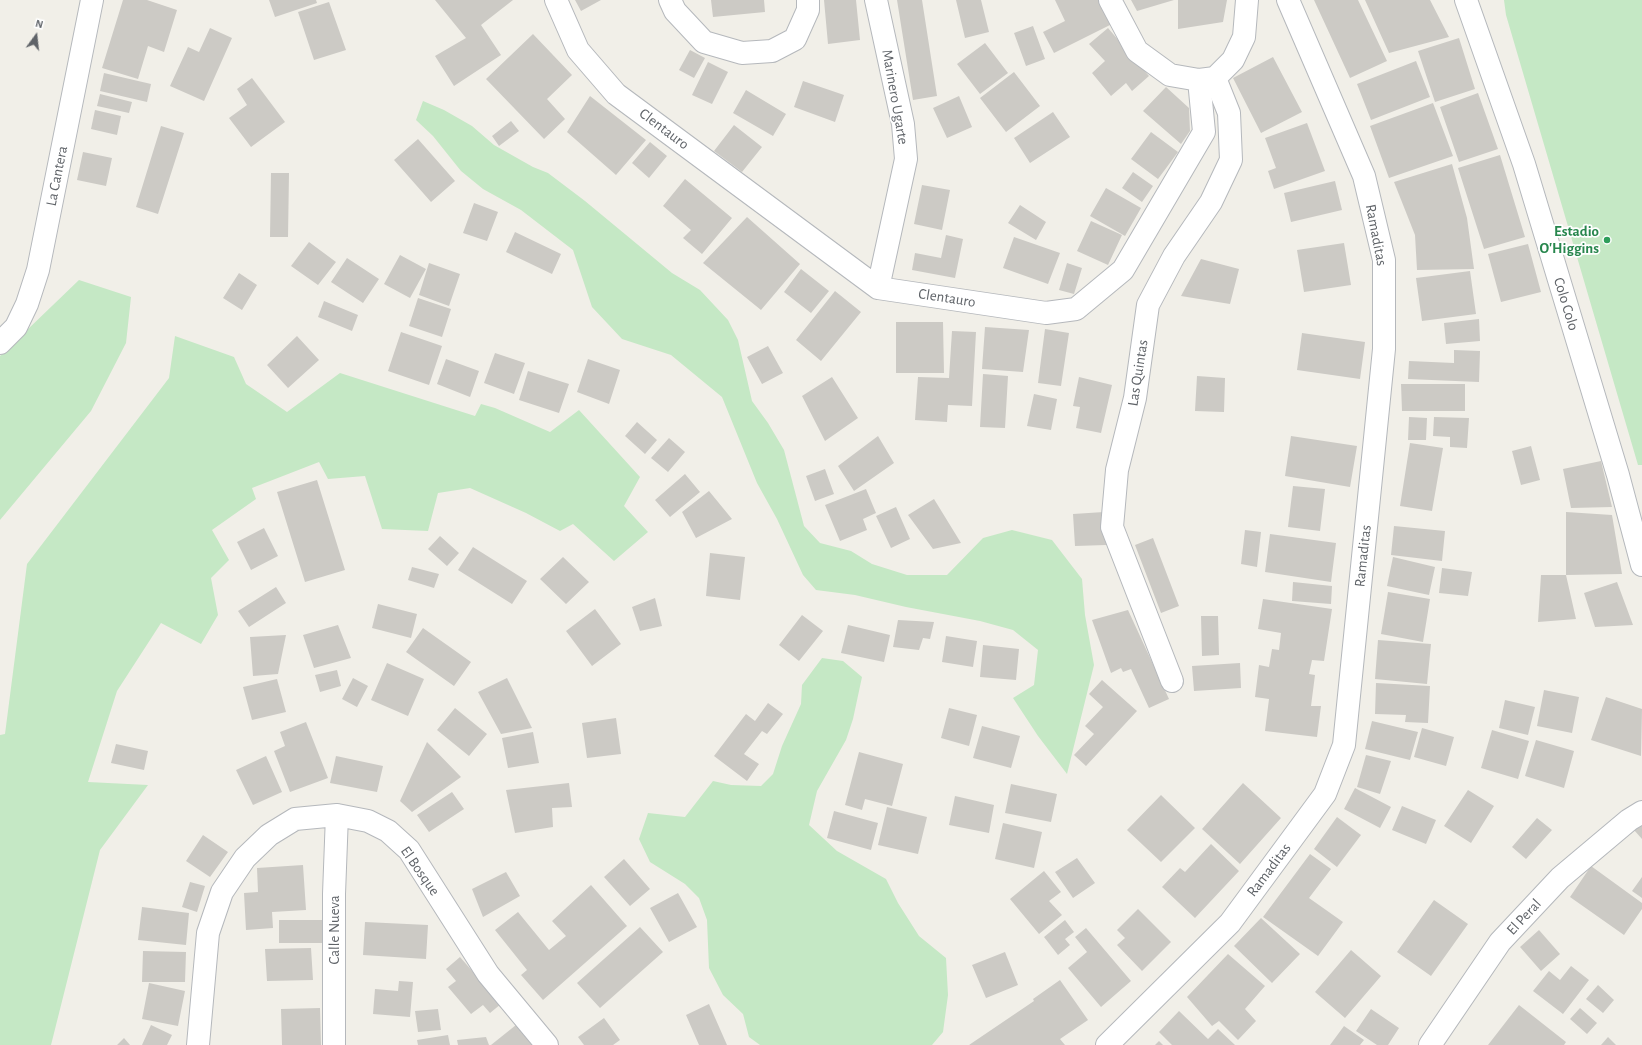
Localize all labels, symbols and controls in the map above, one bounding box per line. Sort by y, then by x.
north arrow [16,16,56,56]
text: N [34,18,44,30]
street label: Marinero Ugarte [878,48,912,146]
street label: Clentauro [636,104,692,154]
street label: La Cantera [42,144,72,208]
street label: Ramaditas [1361,203,1391,267]
place label: Estadio O'Higgins [1539,222,1599,257]
marker: Estadio O'Higgins [1602,235,1612,245]
street label: Colo Colo [1549,275,1583,333]
street label: Clentauro [917,285,977,311]
street label: Las Quintas [1124,338,1152,408]
street label: Ramaditas [1351,524,1375,588]
street label: Ramaditas [1243,840,1295,900]
street label: El Bosque [396,843,444,899]
street label: Calle Nueva [325,895,343,965]
street label: El Peral [1503,895,1545,939]

